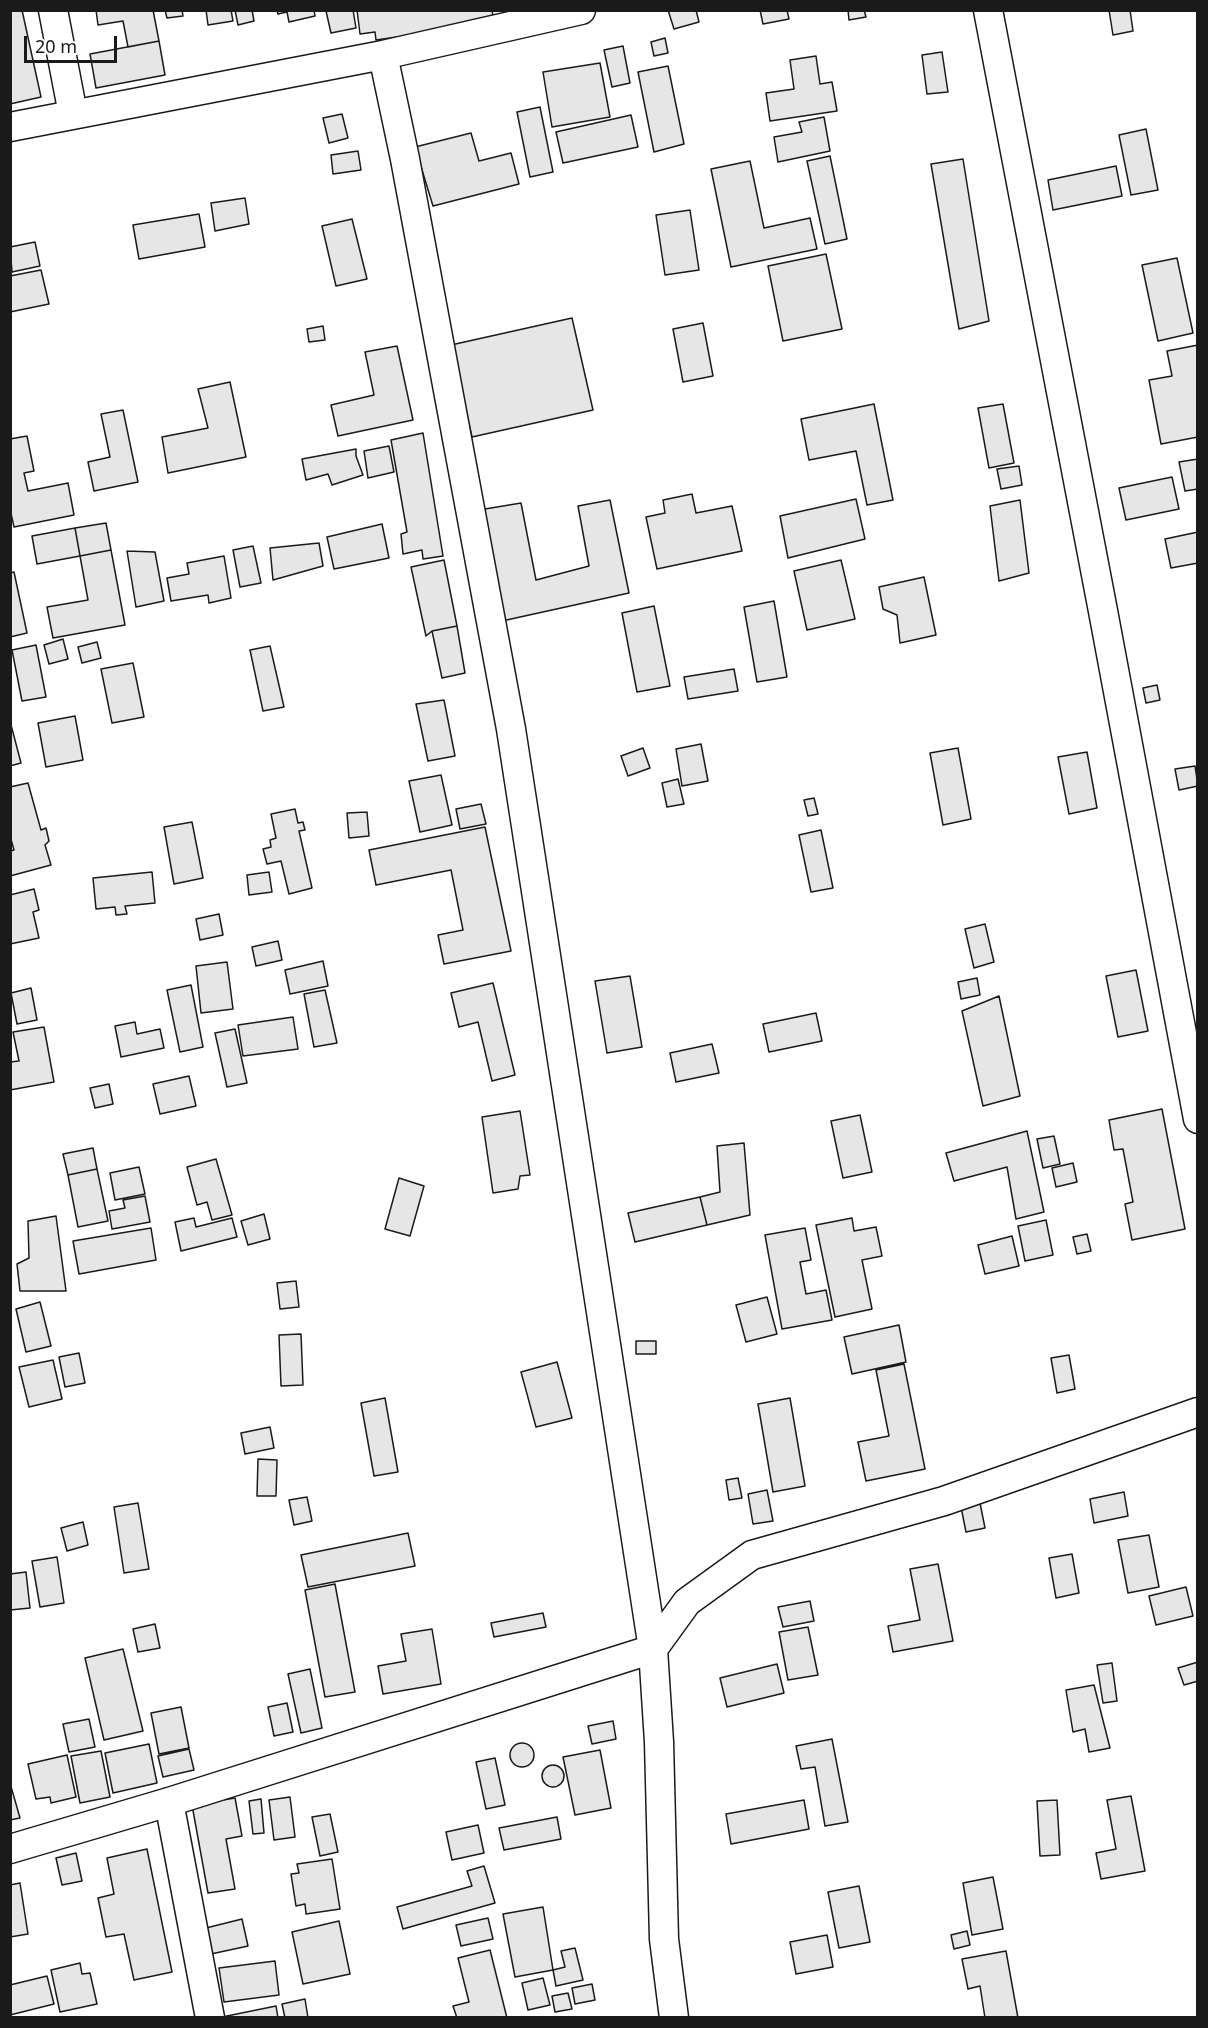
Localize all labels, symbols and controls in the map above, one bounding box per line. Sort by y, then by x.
scale bar [27,24,120,62]
text: 20 m [35,34,77,58]

